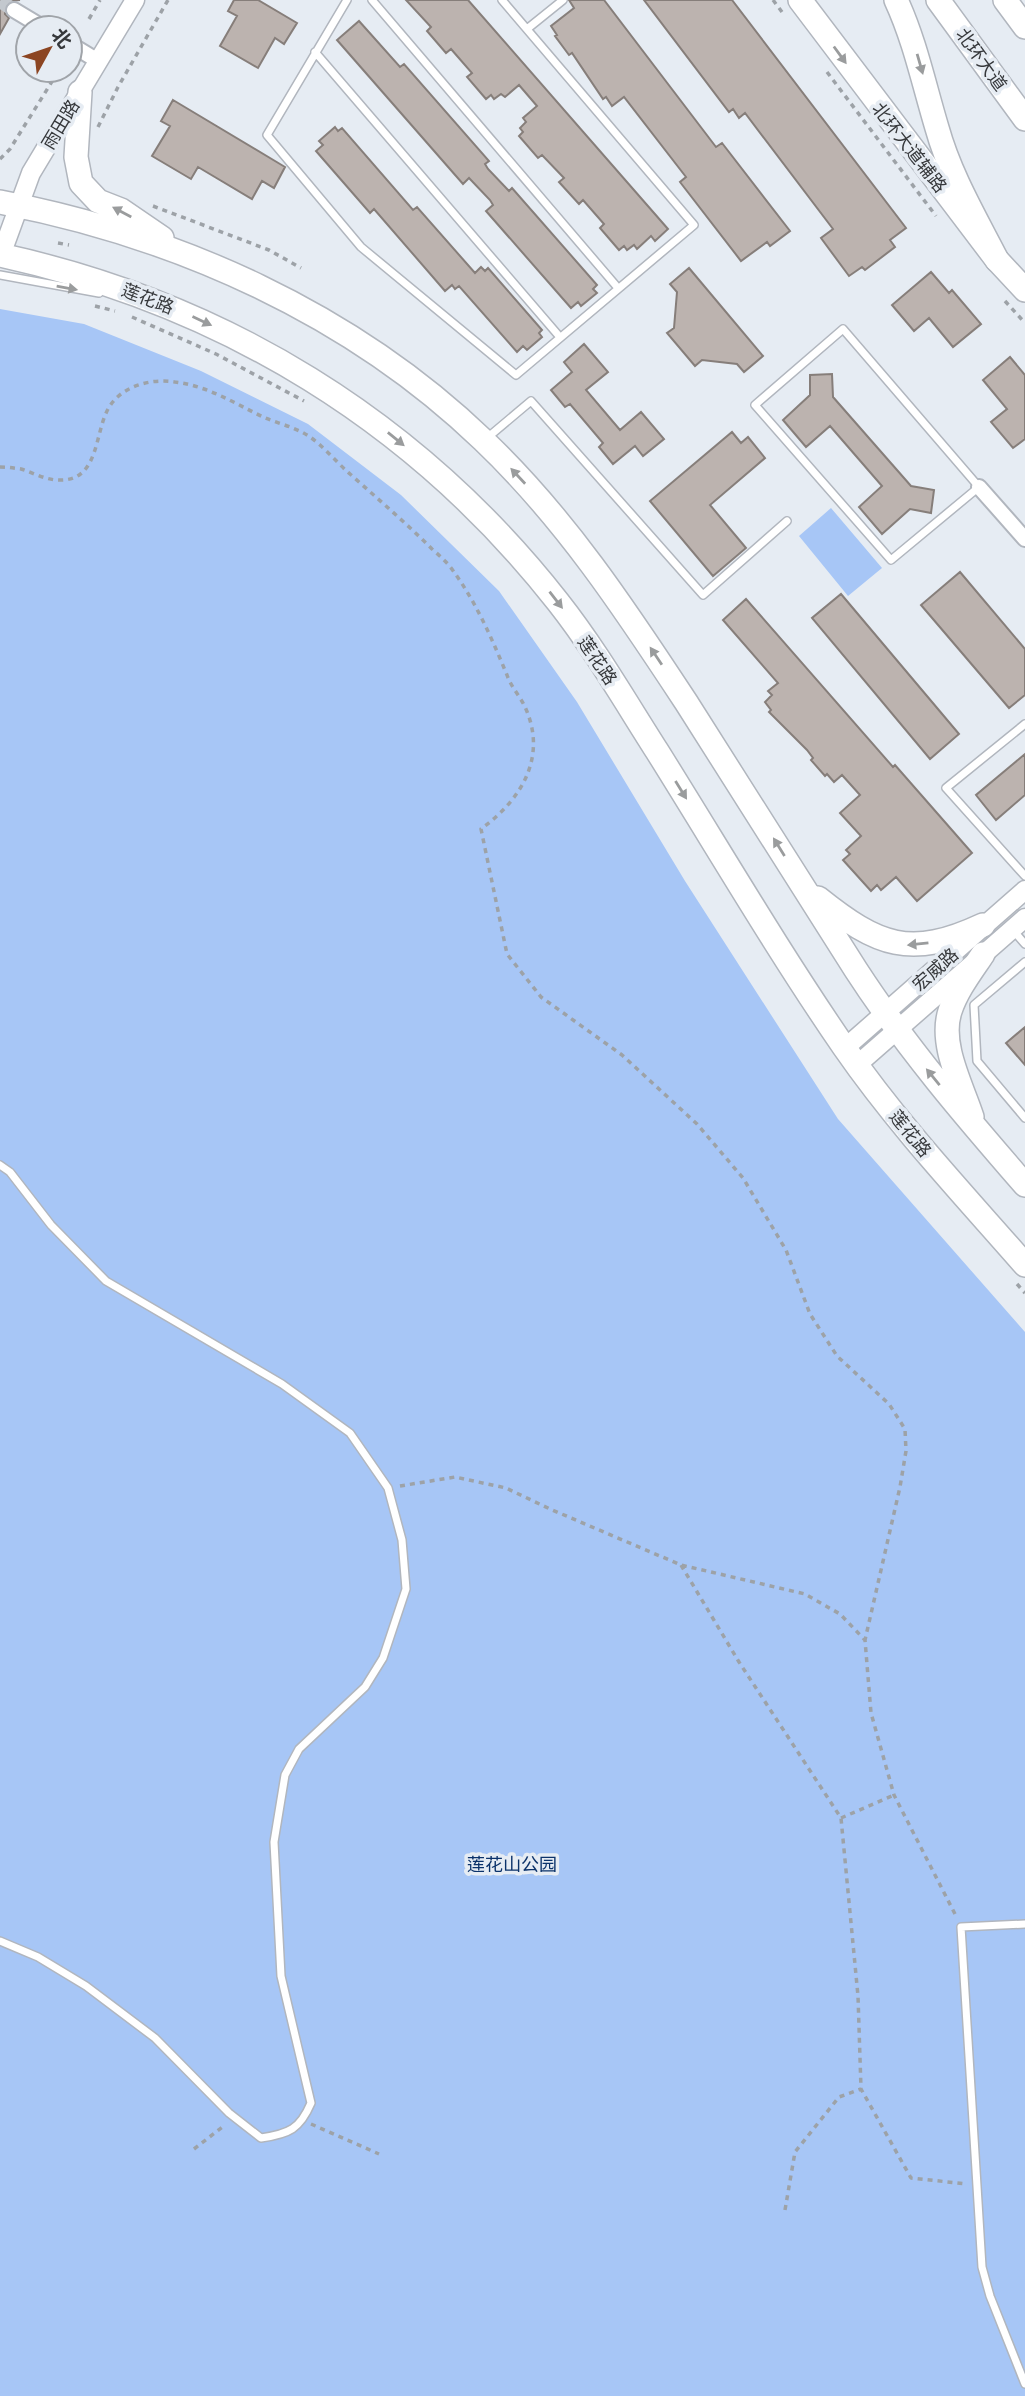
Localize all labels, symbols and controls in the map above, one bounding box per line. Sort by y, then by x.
north arrow [14,14,84,84]
text: 北 [46,22,78,54]
street label: 北环大道 [951,23,1013,95]
one-way arrow [833,46,847,64]
one-way arrow [915,53,926,75]
street label: 雨田路 [36,95,84,153]
street label: 北环大道辅路 [867,97,953,197]
one-way arrow [113,206,132,218]
street label: 莲花路 [118,277,178,319]
one-way arrow [56,283,78,294]
one-way arrow [192,316,213,327]
one-way arrow [387,431,405,446]
one-way arrow [510,468,526,485]
one-way arrow [548,591,562,609]
street label: 莲花路 [573,631,623,689]
one-way arrow [650,647,663,666]
one-way arrow [674,780,687,799]
one-way arrow [773,838,786,857]
one-way arrow [907,939,929,950]
street label: 宏威路 [907,942,963,996]
one-way arrow [926,1069,941,1086]
street label: 莲花路 [885,1104,937,1162]
park label: 莲花山公园 [467,1852,557,1876]

